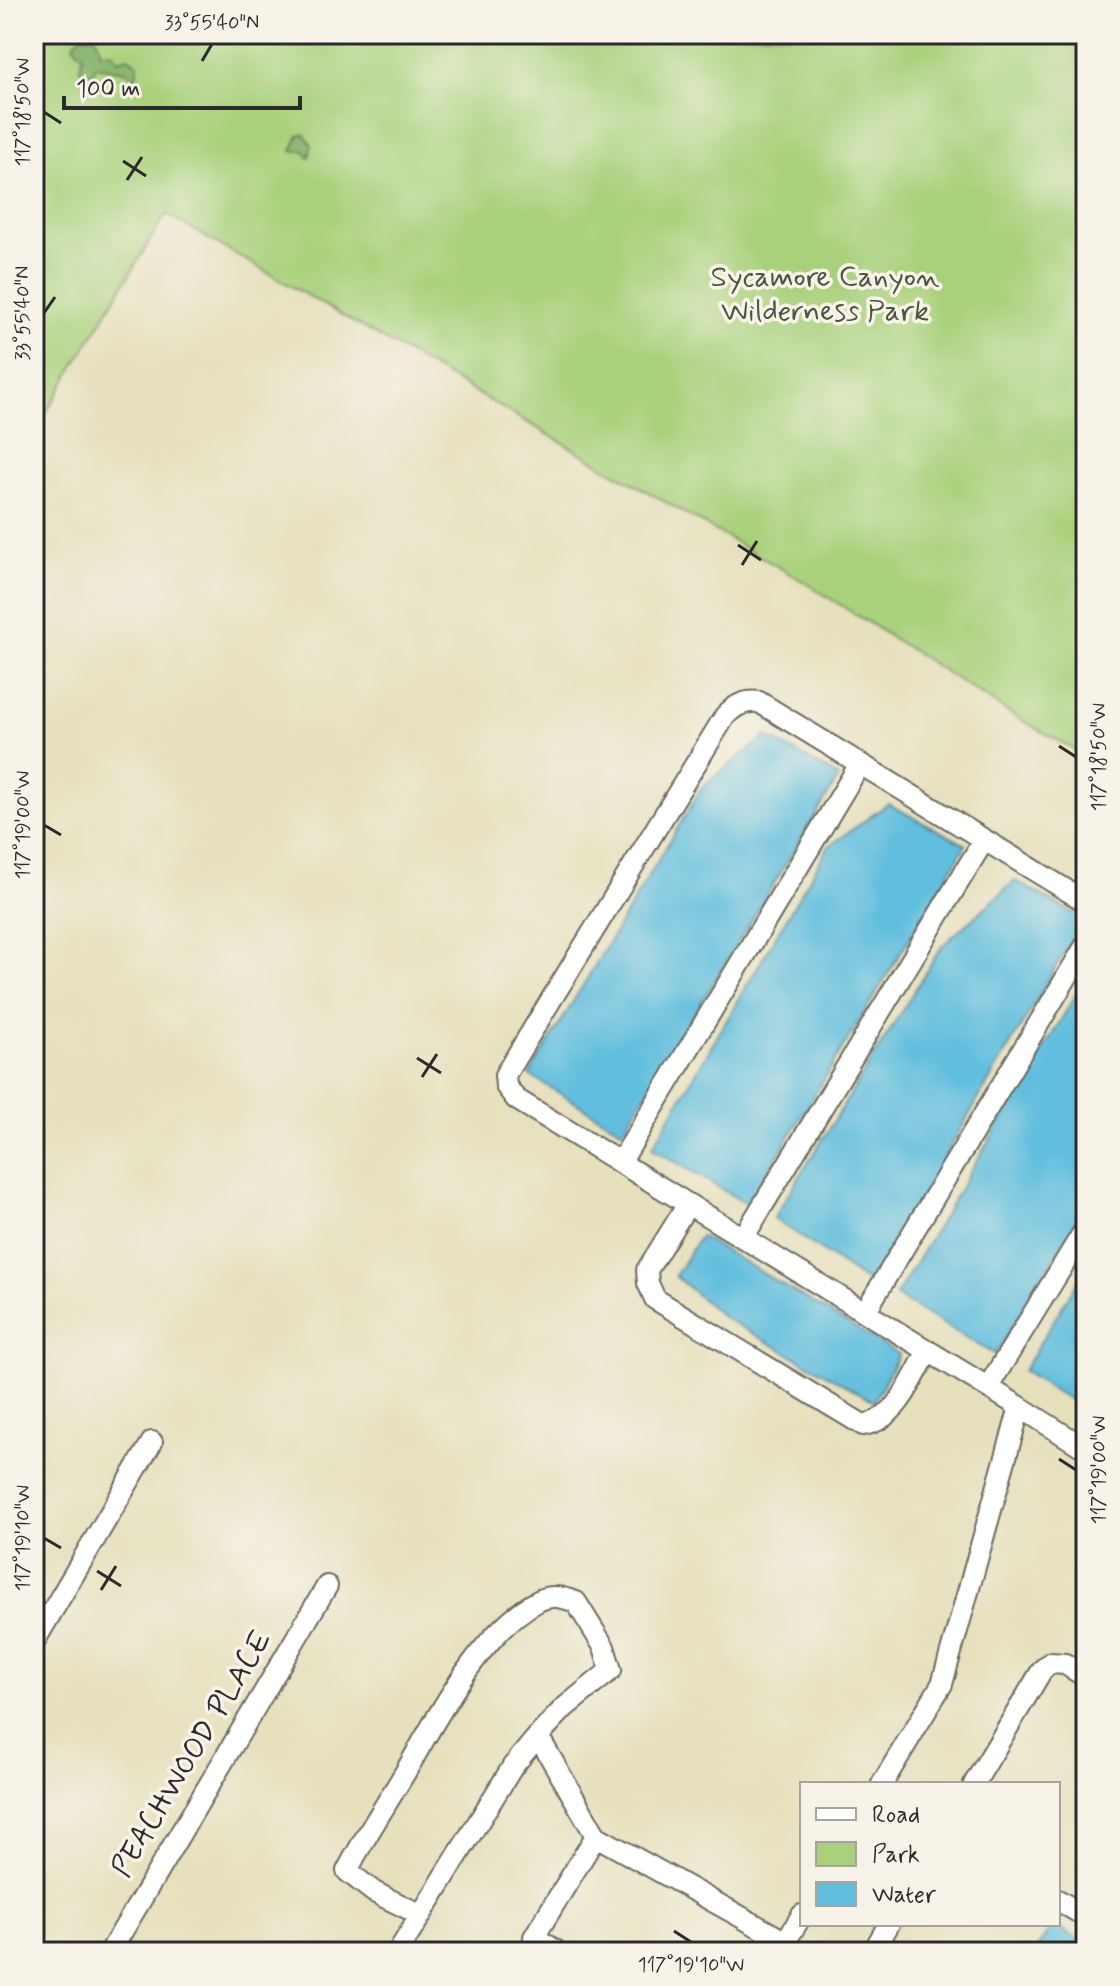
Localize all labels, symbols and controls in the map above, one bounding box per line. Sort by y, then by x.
text: 33°55'40"N [165,10,259,37]
text: 117°18'50"W [10,58,37,166]
scale bar [64,60,300,110]
text: 100 m [76,74,140,105]
park label: Sycamore Canyon Wilderness Park [711,258,940,331]
text: 33°55'40"N [10,266,37,360]
text: 117°18'50"W [1086,703,1113,811]
text: 117°19'00"W [10,771,37,879]
text: 117°19'00"W [1086,1416,1113,1524]
text: 117°19'10"W [10,1485,37,1591]
street label: PEACHWOOD PLACE [103,1623,281,1885]
legend [800,1782,1060,1926]
text: Road [872,1800,920,1831]
text: Park [872,1840,920,1871]
text: Water [872,1880,937,1911]
text: 117°19'10"W [638,1952,744,1979]

